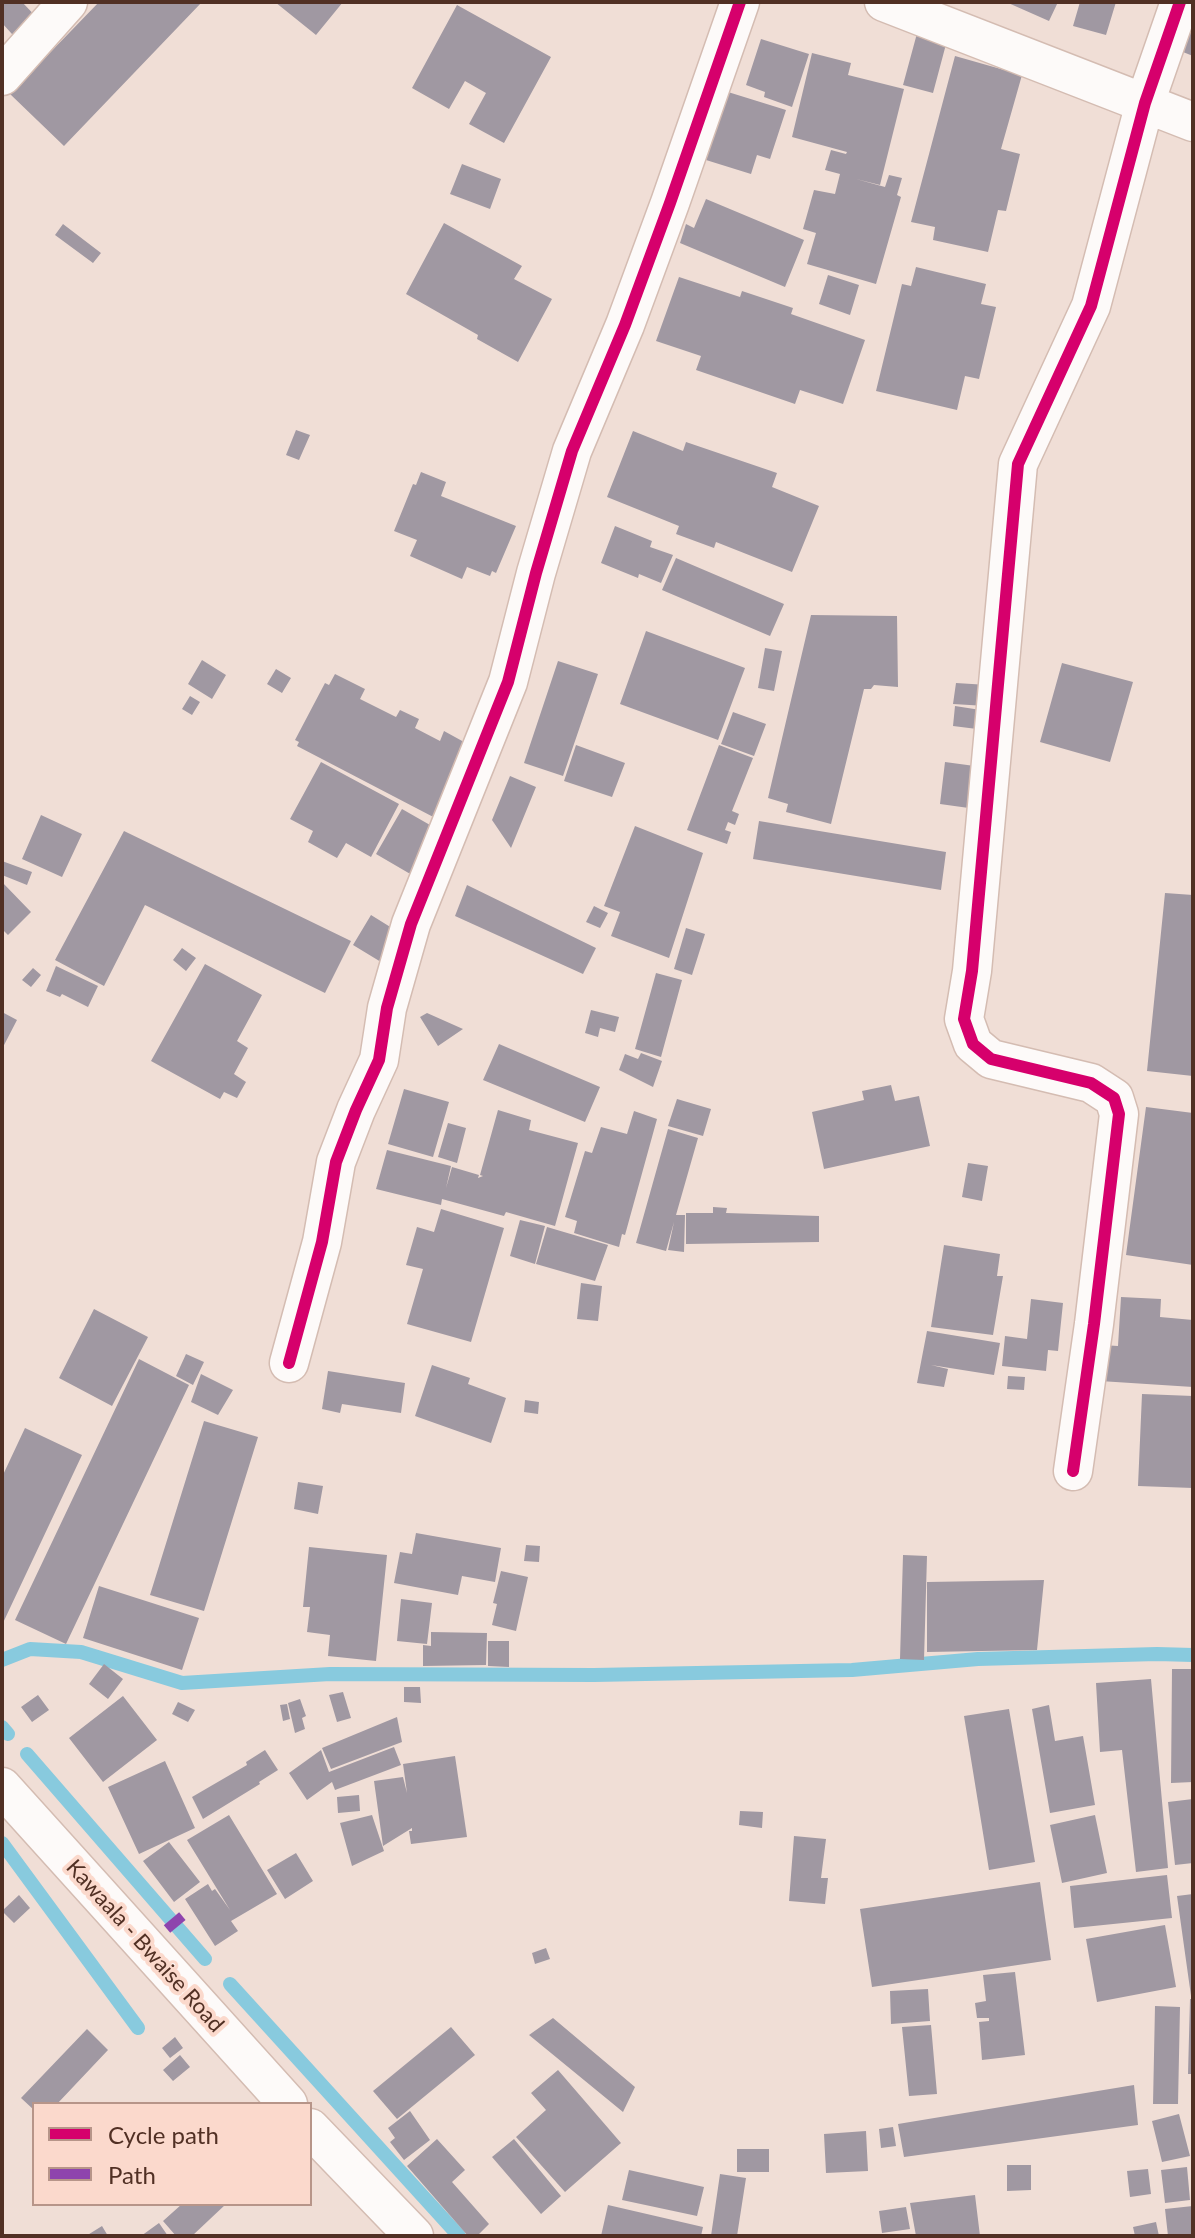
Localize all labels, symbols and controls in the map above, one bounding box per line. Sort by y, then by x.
street label: Kawaala - Bwaise Road [61,1854,229,2038]
legend [32,2102,312,2206]
text: Cycle path [108,2120,219,2149]
text: Path [108,2160,156,2189]

